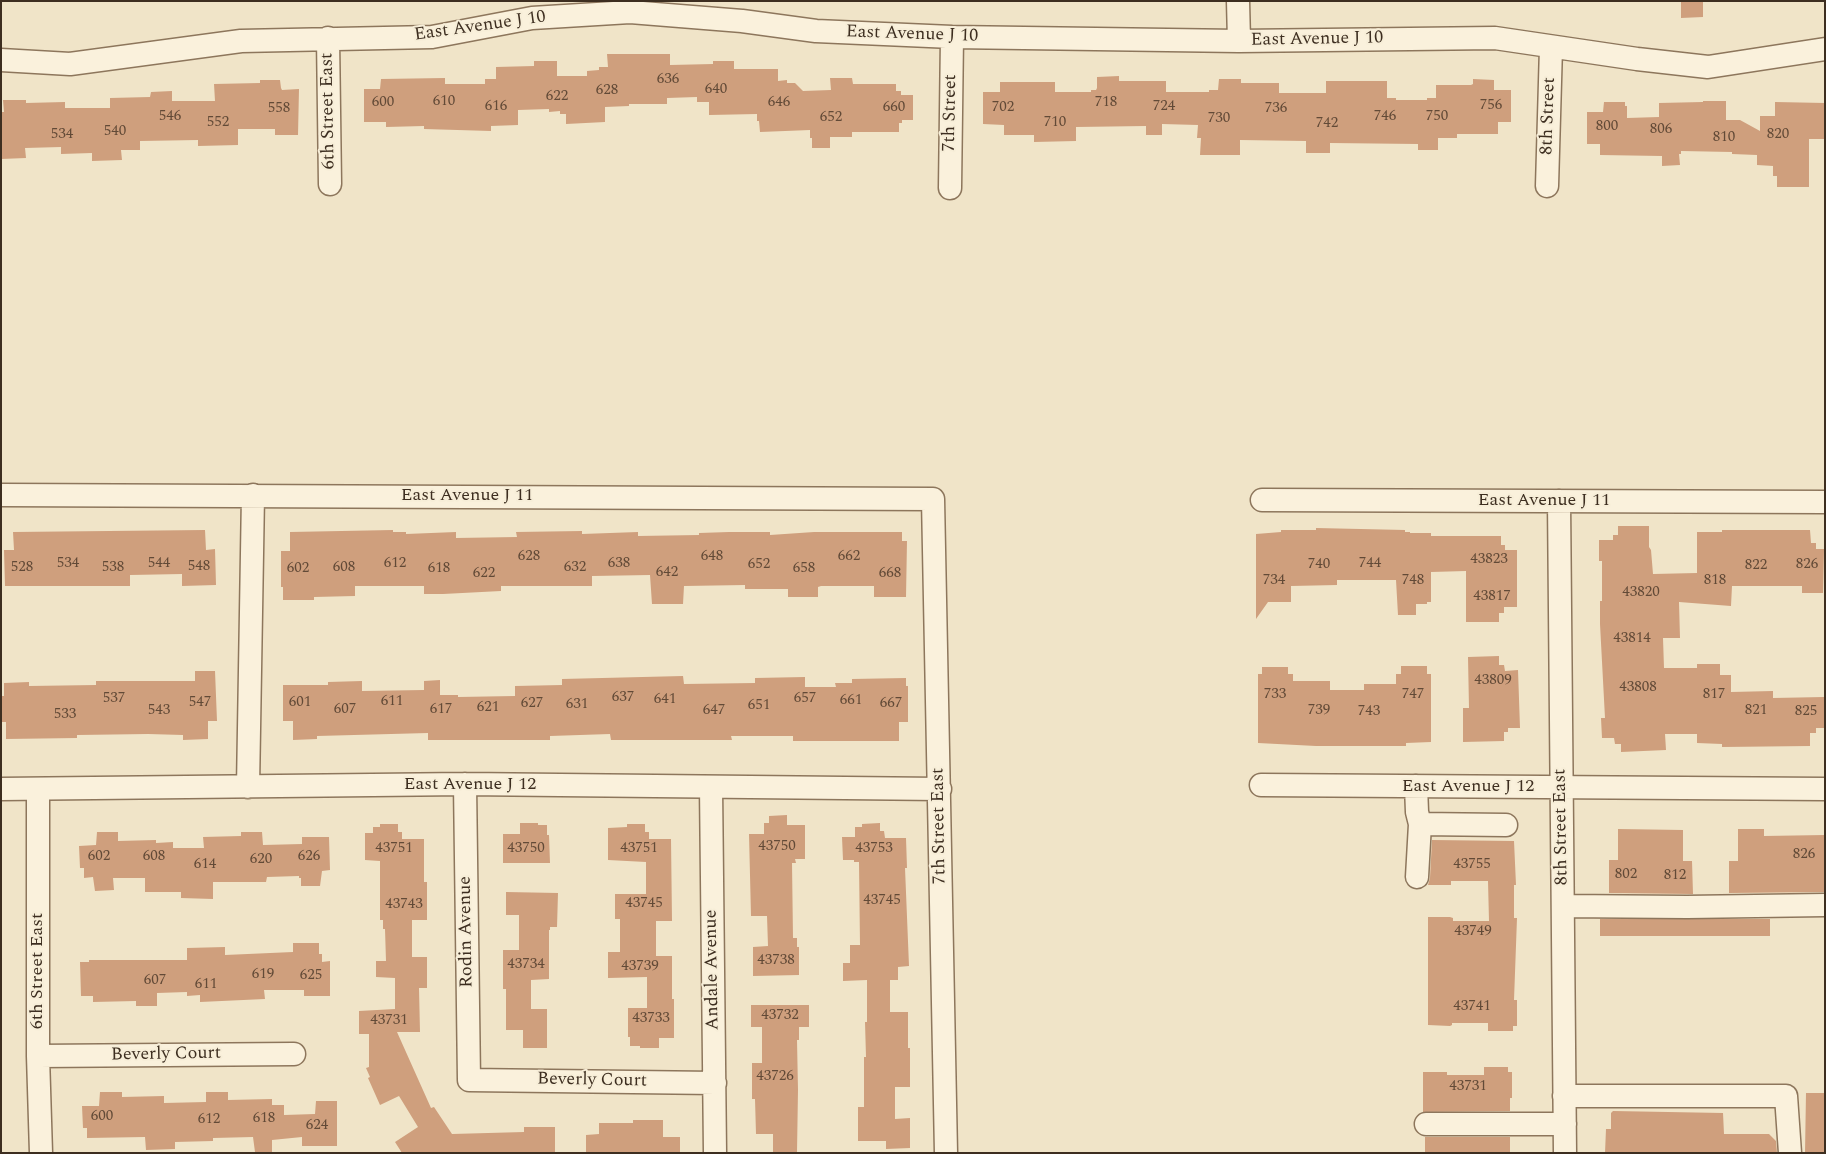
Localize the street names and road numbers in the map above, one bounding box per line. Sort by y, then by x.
street label: East Avenue J 10 [413,7,547,47]
street label: East Avenue J 10 [845,22,979,48]
street label: East Avenue J 10 [1251,28,1383,52]
street label: 6th Street East [317,53,341,169]
street label: 7th Street [940,74,962,152]
street label: 8th Street [1537,77,1561,155]
street label: East Avenue J 11 [401,485,533,507]
street label: East Avenue J 11 [1478,490,1610,512]
street label: 7th Street East [928,768,952,884]
street label: 8th Street East [1550,769,1574,885]
street label: East Avenue J 12 [404,774,536,796]
street label: East Avenue J 12 [1402,776,1534,798]
street label: Rodin Avenue [455,876,479,988]
street label: Andale Avenue [701,909,725,1031]
street label: 6th Street East [27,913,49,1029]
street label: Beverly Court [111,1043,221,1067]
street label: Beverly Court [537,1069,647,1093]

